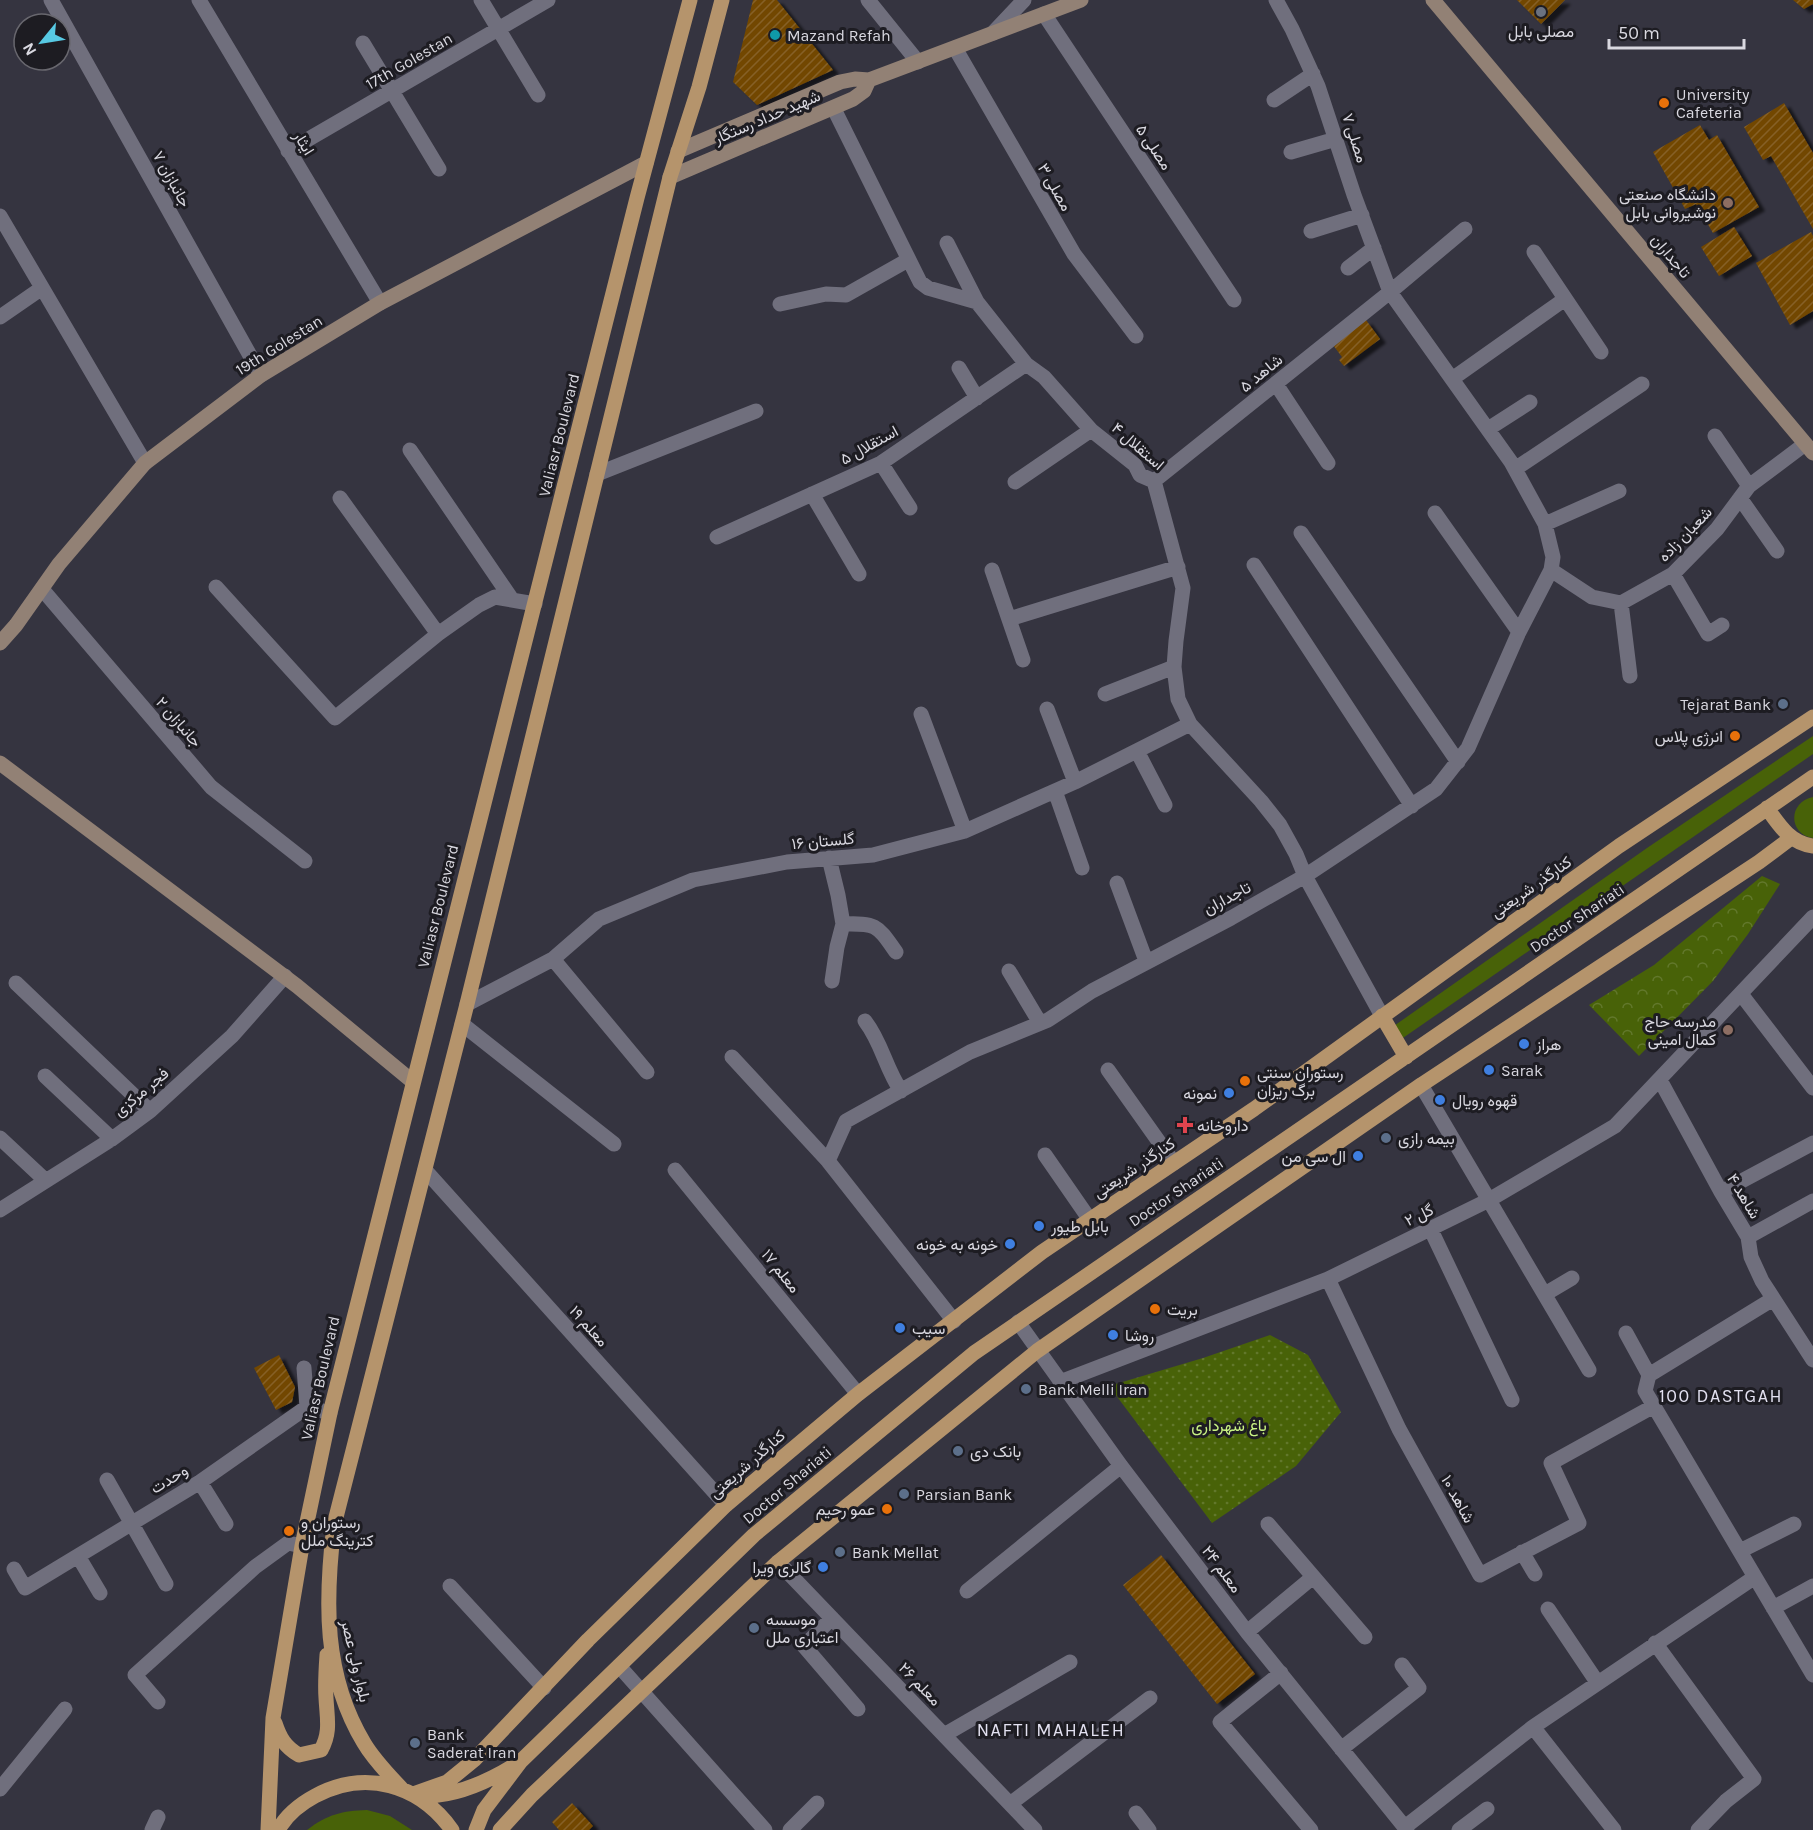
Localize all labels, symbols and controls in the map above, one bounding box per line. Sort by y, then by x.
marker: مصلی بابل [1534,5,1548,19]
north arrow [12,12,72,72]
scale bar [1609,12,1744,50]
place label: مصلی بابل [1508,22,1574,42]
text: 50 m [1618,22,1660,44]
place label: Mazand Refah [787,26,891,45]
marker: Mazand Refah [768,28,782,42]
street label: 17th Golestan [362,29,456,93]
text: N [18,40,41,59]
place label: University Cafeteria [1676,85,1750,122]
street label: شهید حداد رستگار [710,86,824,149]
marker: University Cafeteria [1657,96,1671,110]
street label: مصلی ۷ [1337,111,1372,165]
street label: مصلی ۵ [1131,121,1176,174]
street label: ایثار [288,127,318,159]
street label: جانبازان ۷ [148,148,195,211]
street label: مصلی ۳ [1033,160,1076,215]
place label: دانشگاه صنعتی نوشیروانی بابل [1619,185,1716,223]
marker: دانشگاه صنعتی نوشیروانی بابل [1721,196,1735,210]
street label: تاجداران [1646,230,1695,282]
street label: 19th Golestan [232,311,326,379]
street label: شاهد ۵ [1236,350,1286,396]
street label: Valiasr Boulevard [534,371,584,499]
street label: استقلال ۴ [1108,418,1168,474]
street label: استقلال ۵ [837,421,901,469]
street label: شعبان زاده [1654,502,1717,566]
street label: جانبازان ۲ [151,693,206,752]
place label: Tejarat Bank [1680,695,1771,714]
marker: Tejarat Bank [1776,697,1790,711]
place label: انرژی پلاس [1655,727,1723,748]
marker: انرژی پلاس [1728,729,1742,743]
street label: گلستان ۱۶ [791,829,855,853]
street label: Valiasr Boulevard [413,842,463,970]
street label: کنارگذر شریعتی [1487,852,1576,923]
street label: تاجداران [1200,878,1255,919]
street label: Doctor Shariati [1526,879,1628,957]
place label: مدرسه حاج کمال امینی [1644,1012,1716,1050]
marker: مدرسه حاج کمال امینی [1721,1023,1735,1037]
place label: هراز [1535,1035,1561,1055]
marker: هراز [1517,1037,1531,1051]
place label: Sarak [1501,1061,1543,1080]
place label: رستوران سنتی برگ ریزان [1257,1063,1344,1101]
marker: Sarak [1482,1063,1496,1077]
street label: فجر مرکزی [110,1064,173,1121]
marker: رستوران سنتی برگ ریزان [1238,1074,1252,1088]
place label: نمونه [1183,1084,1217,1104]
marker: نمونه [1222,1086,1236,1100]
place label: قهوه رویال [1452,1091,1517,1111]
marker: قهوه رویال [1433,1093,1447,1107]
place label: داروخانه [1197,1116,1248,1136]
marker: داروخانه [1178,1118,1192,1132]
place label: بیمه رازی [1398,1129,1455,1149]
marker: بیمه رازی [1379,1131,1393,1145]
street label: کنارگذر شریعتی [1089,1134,1179,1203]
place label: ال سی من [1281,1147,1346,1167]
marker: ال سی من [1351,1149,1365,1163]
street label: Doctor Shariati [1125,1153,1227,1231]
street label: شاهد ۴ [1723,1170,1765,1222]
street label: گل ۲ [1401,1200,1437,1231]
place label: بابل طیور [1050,1217,1109,1237]
marker: بابل طیور [1032,1219,1046,1233]
place label: خونه به خونه [916,1235,998,1255]
marker: خونه به خونه [1003,1237,1017,1251]
street label: معلم ۱۷ [757,1245,804,1297]
place label: بریت [1167,1300,1198,1320]
street label: معلم ۱۹ [565,1301,612,1351]
marker: بریت [1148,1302,1162,1316]
street label: Valiasr Boulevard [297,1314,343,1442]
place label: سیب [912,1319,945,1338]
marker: سیب [893,1321,907,1335]
place label: روشا [1125,1326,1154,1346]
marker: روشا [1106,1328,1120,1342]
place label: Bank Melli Iran [1038,1380,1147,1399]
marker: Bank Melli Iran [1019,1382,1033,1396]
district label: 100 DASTGAH [1659,1385,1783,1407]
park label: باغ شهرداری [1191,1416,1267,1437]
street label: کنارگذر شریعتی [705,1426,790,1503]
street label: Doctor Shariati [739,1442,835,1528]
place label: بانک دی [970,1442,1021,1462]
marker: بانک دی [951,1444,965,1458]
street label: وحدت [147,1460,192,1499]
street label: شاهد ۱۰ [1437,1472,1479,1526]
place label: Parsian Bank [916,1485,1012,1504]
marker: Parsian Bank [897,1487,911,1501]
place label: عمو رحیم [816,1500,875,1520]
marker: عمو رحیم [880,1502,894,1516]
place label: رستوران و کترینگ ملل [301,1513,374,1551]
marker: رستوران و کترینگ ملل [282,1524,296,1538]
street label: معلم ۲۴ [1197,1542,1246,1597]
place label: Bank Mellat [852,1543,939,1562]
marker: Bank Mellat [833,1545,847,1559]
place label: گالری ویرا [752,1558,811,1578]
marker: گالری ویرا [816,1560,830,1574]
place label: موسسه اعتباری ملل [766,1610,838,1648]
street label: بلوار ولی عصر [336,1617,375,1704]
marker: موسسه اعتباری ملل [747,1621,761,1635]
street label: معلم ۲۶ [894,1658,945,1710]
district label: NAFTI MAHALEH [977,1719,1125,1741]
place label: Bank Saderat Iran [427,1725,516,1762]
marker: Bank Saderat Iran [408,1736,422,1750]

